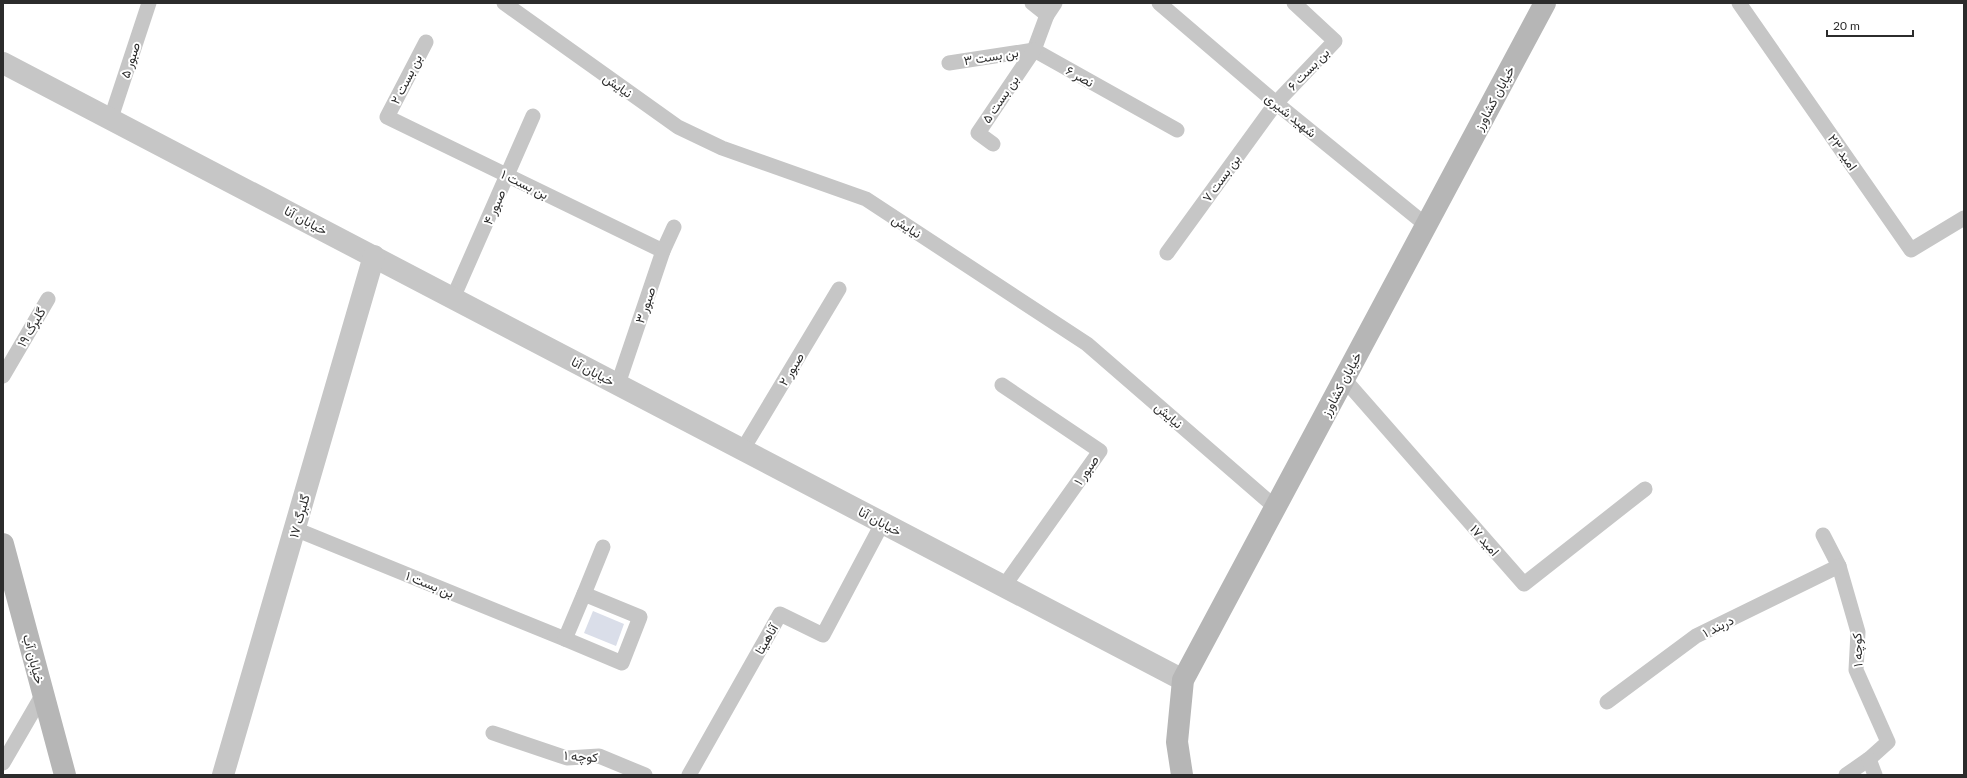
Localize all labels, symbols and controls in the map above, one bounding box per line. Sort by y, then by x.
scale bar [1827,12,1913,38]
text: 20 m [1833,18,1860,33]
street label: صبور ۵ [117,40,144,80]
street label: بن بست ۳ [962,44,1020,69]
street label: بن بست ۶ [1284,44,1333,94]
street label: بن بست ۲ [387,51,426,107]
street label: نصر ۶ [1063,62,1097,91]
street label: خیابان کشاورز [1470,63,1519,134]
street label: نیایش [600,69,636,102]
street label: بن بست ۵ [978,72,1023,127]
street label: شهید شیری [1262,89,1320,141]
street label: امید ۲۳ [1825,131,1861,173]
street label: بن بست ۷ [1199,151,1244,205]
street label: بن بست ۱ [498,166,551,203]
street label: صبور ۴ [479,187,510,227]
street label: خیابان آنا [281,202,330,239]
street label: نیایش [889,211,925,242]
street label: صبور ۳ [631,285,660,326]
street label: گلبرگ ۱۹ [13,304,50,350]
street label: صبور ۲ [775,349,808,389]
street label: خیابان کشاورز [1317,349,1366,420]
street label: خیابان آنا [568,353,617,390]
street label: نیایش [1151,398,1187,432]
street label: صبور ۱ [1070,452,1103,489]
street label: گلبرگ ۱۷ [285,492,314,540]
street label: خیابان آنا [855,503,904,540]
street label: امید ۱۷ [1467,521,1503,559]
street label: بن بست ۱ [403,567,457,602]
street label: دربند ۱ [1700,612,1737,641]
street label: آناهیتا [751,620,781,657]
street label: کوچه ۱ [1848,632,1868,667]
street label: خیابان آب [19,633,48,686]
street label: کوچه ۱ [563,747,599,767]

